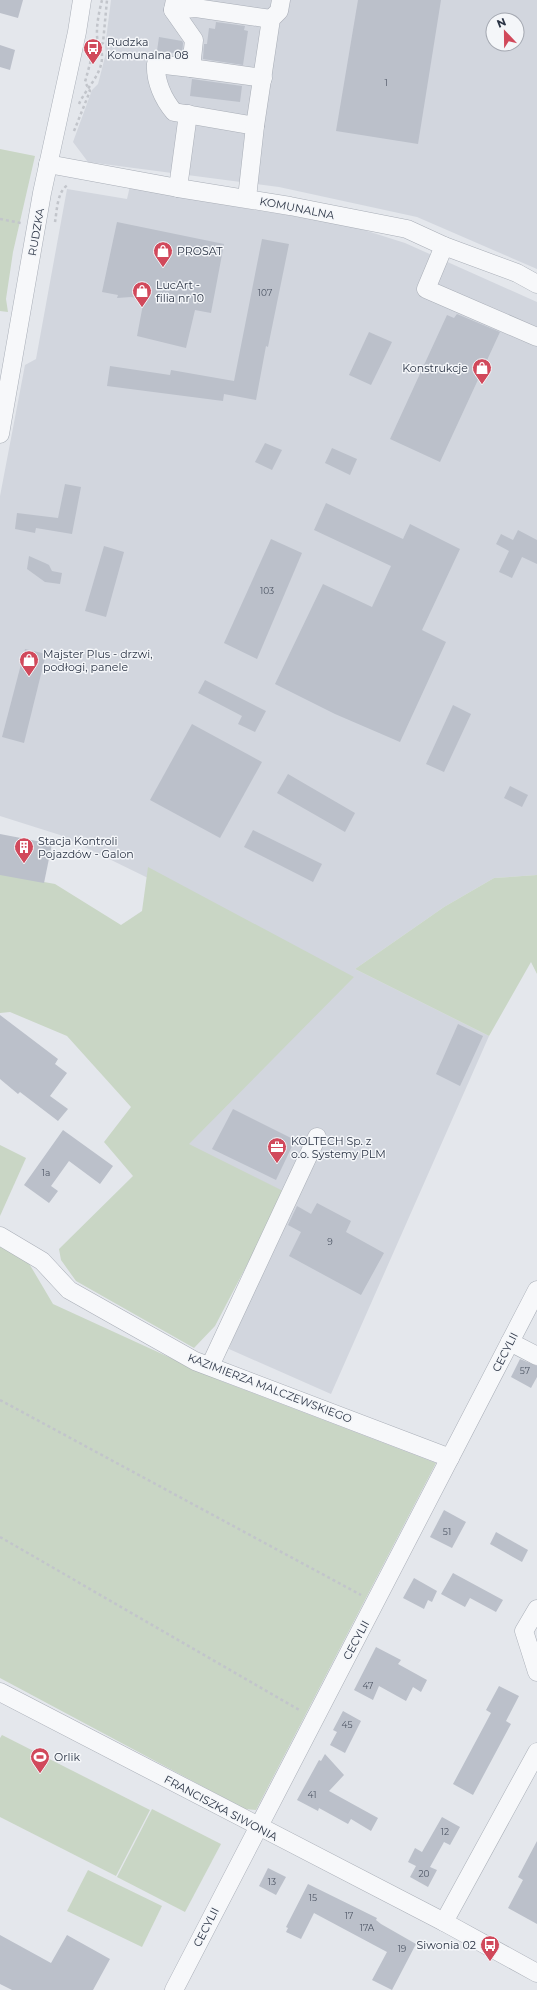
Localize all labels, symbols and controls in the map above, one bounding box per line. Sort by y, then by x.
north arrow [485,12,525,52]
text: N [495,15,508,31]
place label: Rudzka Komunalna 08 [107,35,189,62]
bus stop icon: Rudzka Komunalna 08 [82,37,104,65]
house number: 1 [384,77,388,88]
street label: KOMUNALNA [258,194,336,222]
street label: RUDZKA [25,207,47,257]
shop icon: PROSAT [152,240,174,268]
place label: PROSAT [177,244,223,258]
place label: LucArt - filia nr 10 [156,278,204,305]
shop icon: LucArt - filia nr 10 [131,280,153,308]
house number: 107 [258,287,272,298]
shop icon: Konstrukcje [471,357,493,385]
place label: Konstrukcje [402,361,468,375]
house number: 103 [260,585,274,596]
place label: Majster Plus - drzwi, podłogi, panele [43,647,153,674]
shop icon: Majster Plus - drzwi, podłogi, panele [18,649,40,677]
place label: Stacja Kontroli Pojazdów - Galon [38,834,134,861]
building icon: Stacja Kontroli Pojazdów - Galon [13,836,35,864]
place label: KOLTECH Sp. z o.o. Systemy PLM [291,1134,386,1161]
office icon: KOLTECH Sp. z o.o. Systemy PLM [266,1136,288,1164]
house number: 1a [42,1167,50,1178]
house number: 9 [327,1236,333,1247]
street label: CECYLII [489,1330,521,1374]
street label: KAZIMIERZA MALCZEWSKIEGO [186,1350,354,1426]
house number: 57 [520,1365,530,1376]
house number: 51 [443,1526,451,1537]
street label: CECYLII [340,1618,372,1662]
house number: 47 [363,1680,373,1691]
house number: 45 [341,1719,353,1730]
sports icon: Orlik [29,1746,51,1774]
place label: Orlik [54,1750,80,1764]
street label: FRANCISZKA SIWONIA [162,1772,280,1844]
house number: 41 [308,1789,316,1800]
house number: 12 [441,1826,449,1837]
house number: 20 [418,1868,430,1879]
house number: 13 [268,1876,276,1887]
house number: 15 [309,1892,317,1903]
street label: CECYLII [190,1905,222,1949]
house number: 17 [345,1910,353,1921]
house number: 17A [360,1922,375,1933]
bus stop icon: Siwonia 02 [479,1934,501,1962]
place label: Siwonia 02 [417,1938,476,1952]
house number: 19 [398,1943,407,1954]

